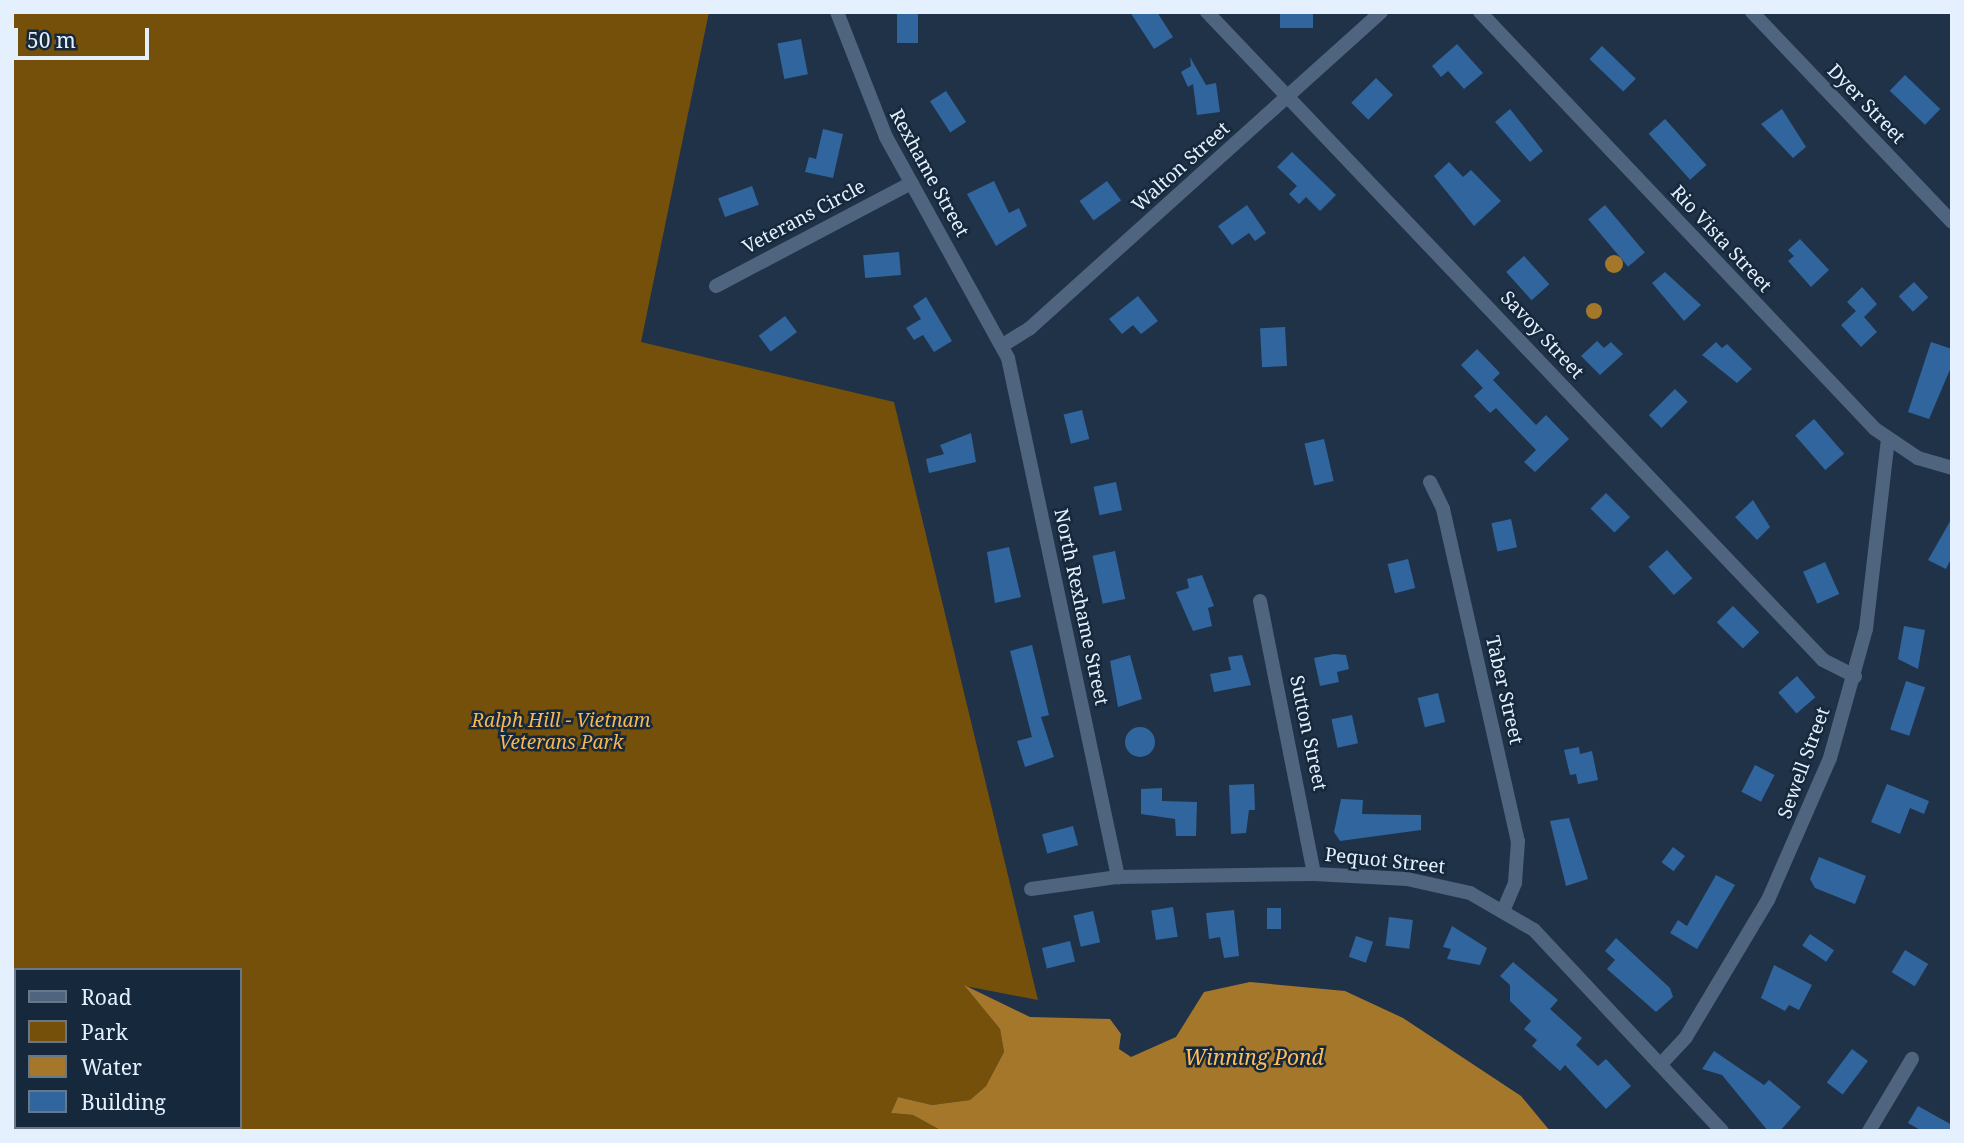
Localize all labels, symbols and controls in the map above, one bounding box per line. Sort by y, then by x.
scale bar [18,14,152,58]
text: 50 m [27,26,76,54]
street label: Dyer Street [1823,60,1909,148]
street label: Rexhame Street [885,105,973,241]
street label: Walton Street [1128,117,1234,217]
street label: Veterans Circle [739,175,869,259]
street label: Rio Vista Street [1666,181,1776,297]
street label: Savoy Street [1496,287,1588,383]
street label: North Rexhame Street [1049,507,1113,707]
street label: Taber Street [1480,634,1528,746]
street label: Sutton Street [1285,673,1331,793]
street label: Sewell Street [1773,704,1835,822]
park label: Ralph Hill - Vietnam Veterans Park [471,710,651,754]
street label: Pequot Street [1324,843,1446,879]
legend [14,968,242,1129]
text: Road [81,983,132,1011]
text: Park [81,1018,128,1046]
water label: Winning Pond [1184,1044,1324,1070]
text: Water [81,1053,142,1081]
text: Building [81,1088,166,1116]

